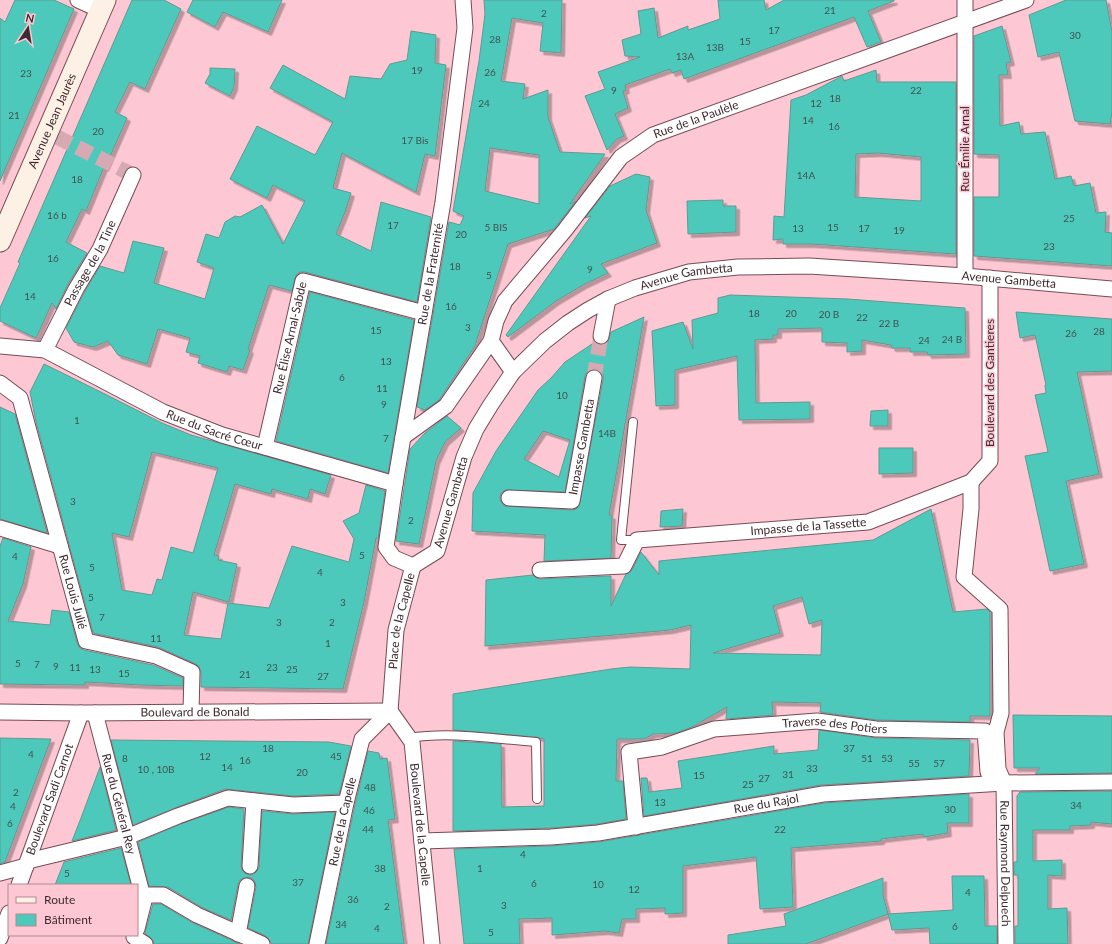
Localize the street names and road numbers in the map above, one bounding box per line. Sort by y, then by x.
street label: Avenue Jean Jaurès [25,71,79,171]
street label: Rue de la Paulèle [651,97,740,141]
street label: Rue Émilie Arnal [957,106,972,192]
street label: Passage de la Tine [61,218,119,308]
street label: Rue de la Fraternité [414,222,446,326]
street label: Avenue Gambetta [638,260,733,293]
street label: Avenue Gambetta [961,268,1057,291]
street label: Rue Élise Arnal-Sabde [269,280,310,395]
street label: Boulevard des Gantieres [982,319,997,447]
street label: Impasse Gambetta [565,398,597,496]
street label: Rue du Sacré Cœur [164,406,265,453]
street label: Avenue Gambetta [430,455,471,550]
street label: Impasse de la Tassette [750,514,867,538]
street label: Rue Louis Julié [56,553,91,631]
street label: Place de la Capelle [385,571,418,670]
street label: Boulevard de Bonald [140,704,250,720]
street label: Traverse des Potiers [782,713,887,736]
street label: Boulevard Sadi Carnot [22,741,77,857]
street label: Rue du Général Rey [99,752,140,857]
street label: Boulevard de la Capelle [407,762,434,887]
street label: Rue de la Capelle [325,776,359,867]
street label: Rue du Rajol [732,790,800,816]
street label: Rue Raymond Delpuech [997,800,1014,927]

